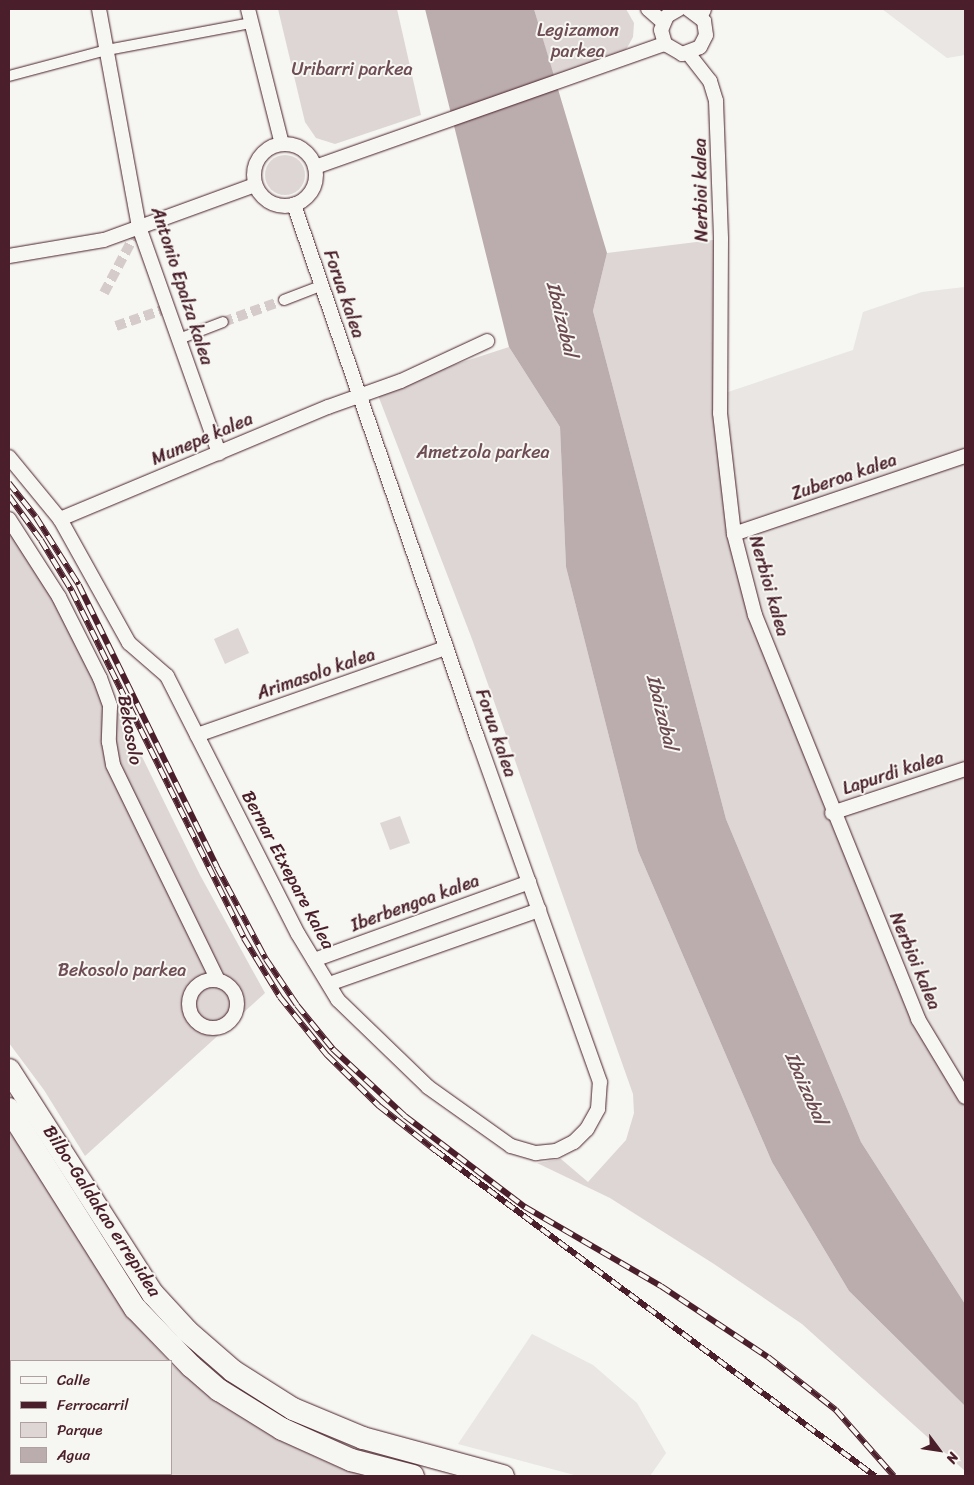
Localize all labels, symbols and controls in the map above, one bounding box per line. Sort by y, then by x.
park label: Legizamon parkea [537,20,619,62]
park label: Uribarri parkea [291,58,413,80]
street label: Nerbioi kalea [689,138,713,242]
street label: Antonio Epalza kalea [146,204,218,368]
street label: Forua kalea [319,247,369,341]
water label: Ibaizabal [542,279,582,359]
street label: Munepe kalea [148,408,256,470]
park label: Ametzola parkea [416,441,550,463]
street label: Zuberoa kalea [788,449,900,505]
street label: Nerbioi kalea [744,533,794,639]
street label: Arimasolo kalea [254,644,378,704]
water label: Ibaizabal [642,672,682,752]
street label: Forua kalea [471,686,521,780]
street label: Bekosolo [113,693,147,767]
street label: Lapurdi kalea [840,747,946,799]
street label: Bernar Etxepare kalea [237,787,339,953]
street label: Iberbengoa kalea [347,870,483,936]
street label: Nerbioi kalea [885,909,945,1013]
park label: Bekosolo parkea [57,959,187,981]
water label: Ibaizabal [780,1048,832,1128]
street label: Bilbo-Galdakao errepidea [38,1121,166,1301]
legend [10,1360,172,1475]
text: Calle [57,1367,90,1393]
text: Ferrocarril [57,1392,129,1418]
text: Parque [57,1417,102,1443]
north arrow [914,1425,964,1475]
text: Agua [57,1442,90,1468]
text: N [939,1447,966,1469]

